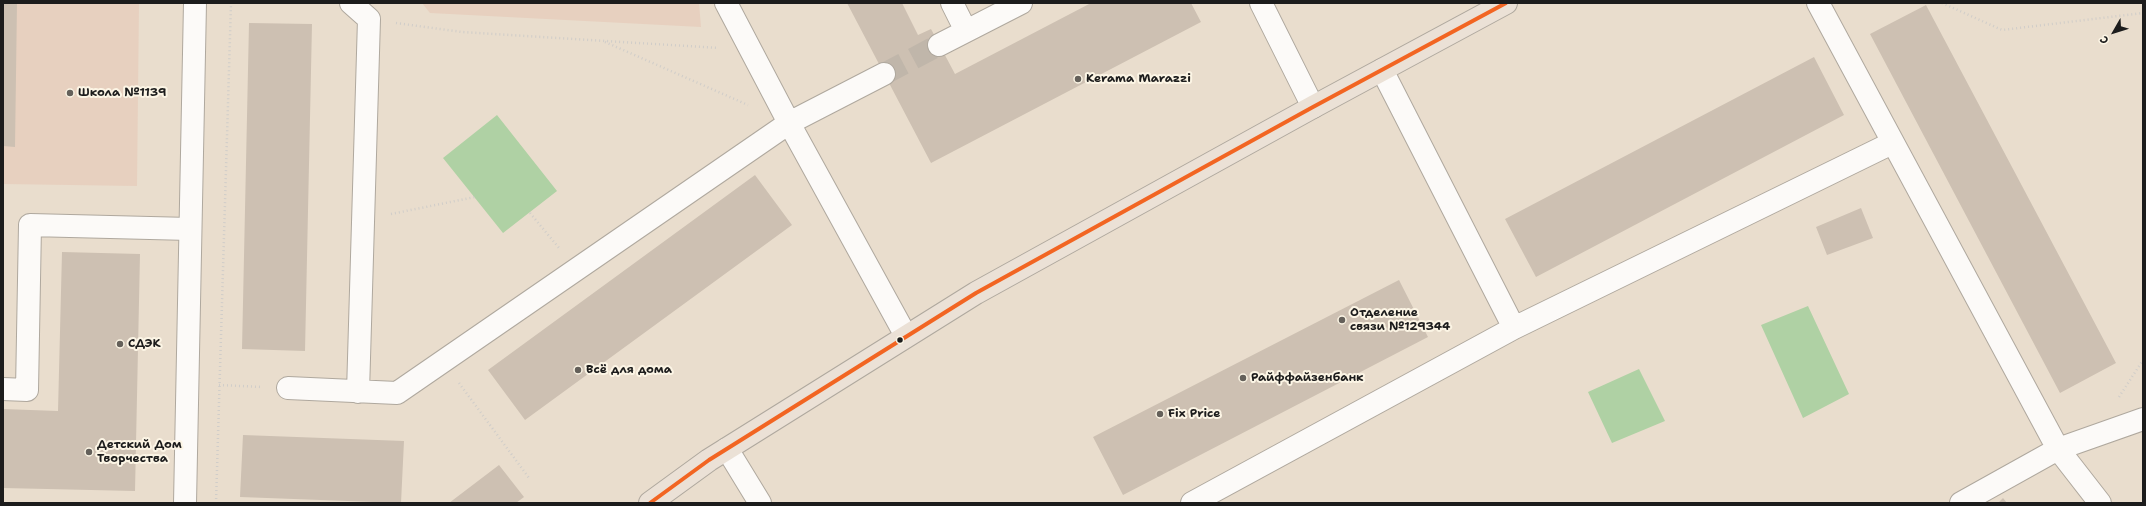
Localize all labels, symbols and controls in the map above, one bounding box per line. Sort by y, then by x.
north arrow [2094,12,2134,52]
text: С [2096,33,2112,47]
place label: Kerama Marazzi [1086,72,1191,86]
marker: Kerama Marazzi [1073,74,1083,84]
place label: Школа №1139 [78,86,166,100]
marker: Школа №1139 [65,88,75,98]
place label: Отделение связи №129344 [1350,306,1451,334]
marker: Отделение связи №129344 [1337,315,1347,325]
unlabelled marker [895,335,905,345]
place label: СДЭК [128,337,161,351]
marker: СДЭК [115,339,125,349]
place label: Всё для дома [586,363,672,377]
marker: Всё для дома [573,365,583,375]
place label: Райффайзенбанк [1251,371,1364,385]
marker: Райффайзенбанк [1238,373,1248,383]
place label: Fix Price [1168,407,1221,421]
marker: Fix Price [1155,409,1165,419]
place label: Детский Дом Творчества [97,438,182,466]
marker: Детский Дом Творчества [84,447,94,457]

